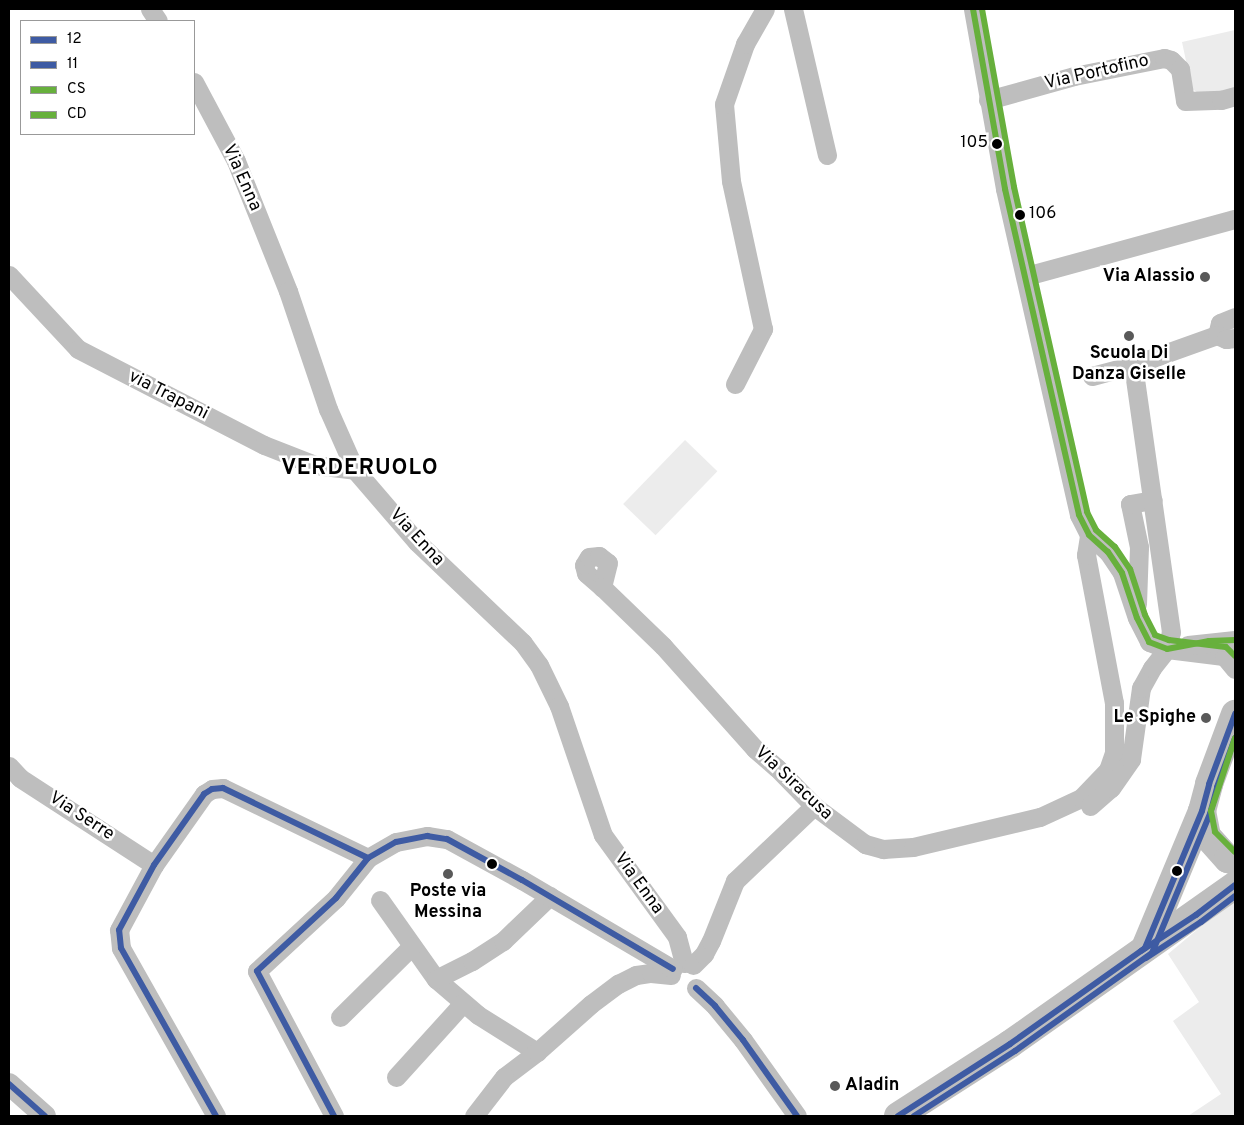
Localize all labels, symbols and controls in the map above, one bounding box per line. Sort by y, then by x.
legend [20,20,195,135]
text: 12 [67,30,82,49]
street label: Via Portofino [1043,51,1151,95]
text: 11 [67,55,78,74]
text: CS [67,80,86,99]
text: CD [67,105,87,124]
place label: 105 [960,134,988,154]
marker: 105 [992,139,1002,149]
street label: Via Enna [217,141,265,215]
place label: 106 [1029,205,1056,225]
marker: 106 [1015,210,1025,220]
place label: Via Alassio [1102,266,1195,288]
marker: Via Alassio [1199,271,1211,283]
marker: Scuola Di Danza Giselle [1123,330,1135,342]
place label: Scuola Di Danza Giselle [1072,344,1186,386]
street label: via Trapani [124,366,212,426]
district label: VERDERUOLO [280,456,440,482]
street label: Via Enna [384,505,448,571]
place label: Le Spighe [1114,707,1196,729]
marker: Le Spighe [1200,712,1212,724]
street label: Via Siracusa [750,743,836,825]
street label: Via Serre [44,788,118,846]
street label: Via Enna [608,849,668,919]
unlabelled marker [487,859,497,869]
unlabelled marker [1172,866,1182,876]
marker: Poste via Messina [442,868,454,880]
place label: Poste via Messina [410,882,486,924]
place label: Aladin [845,1075,899,1097]
marker: Aladin [829,1080,841,1092]

